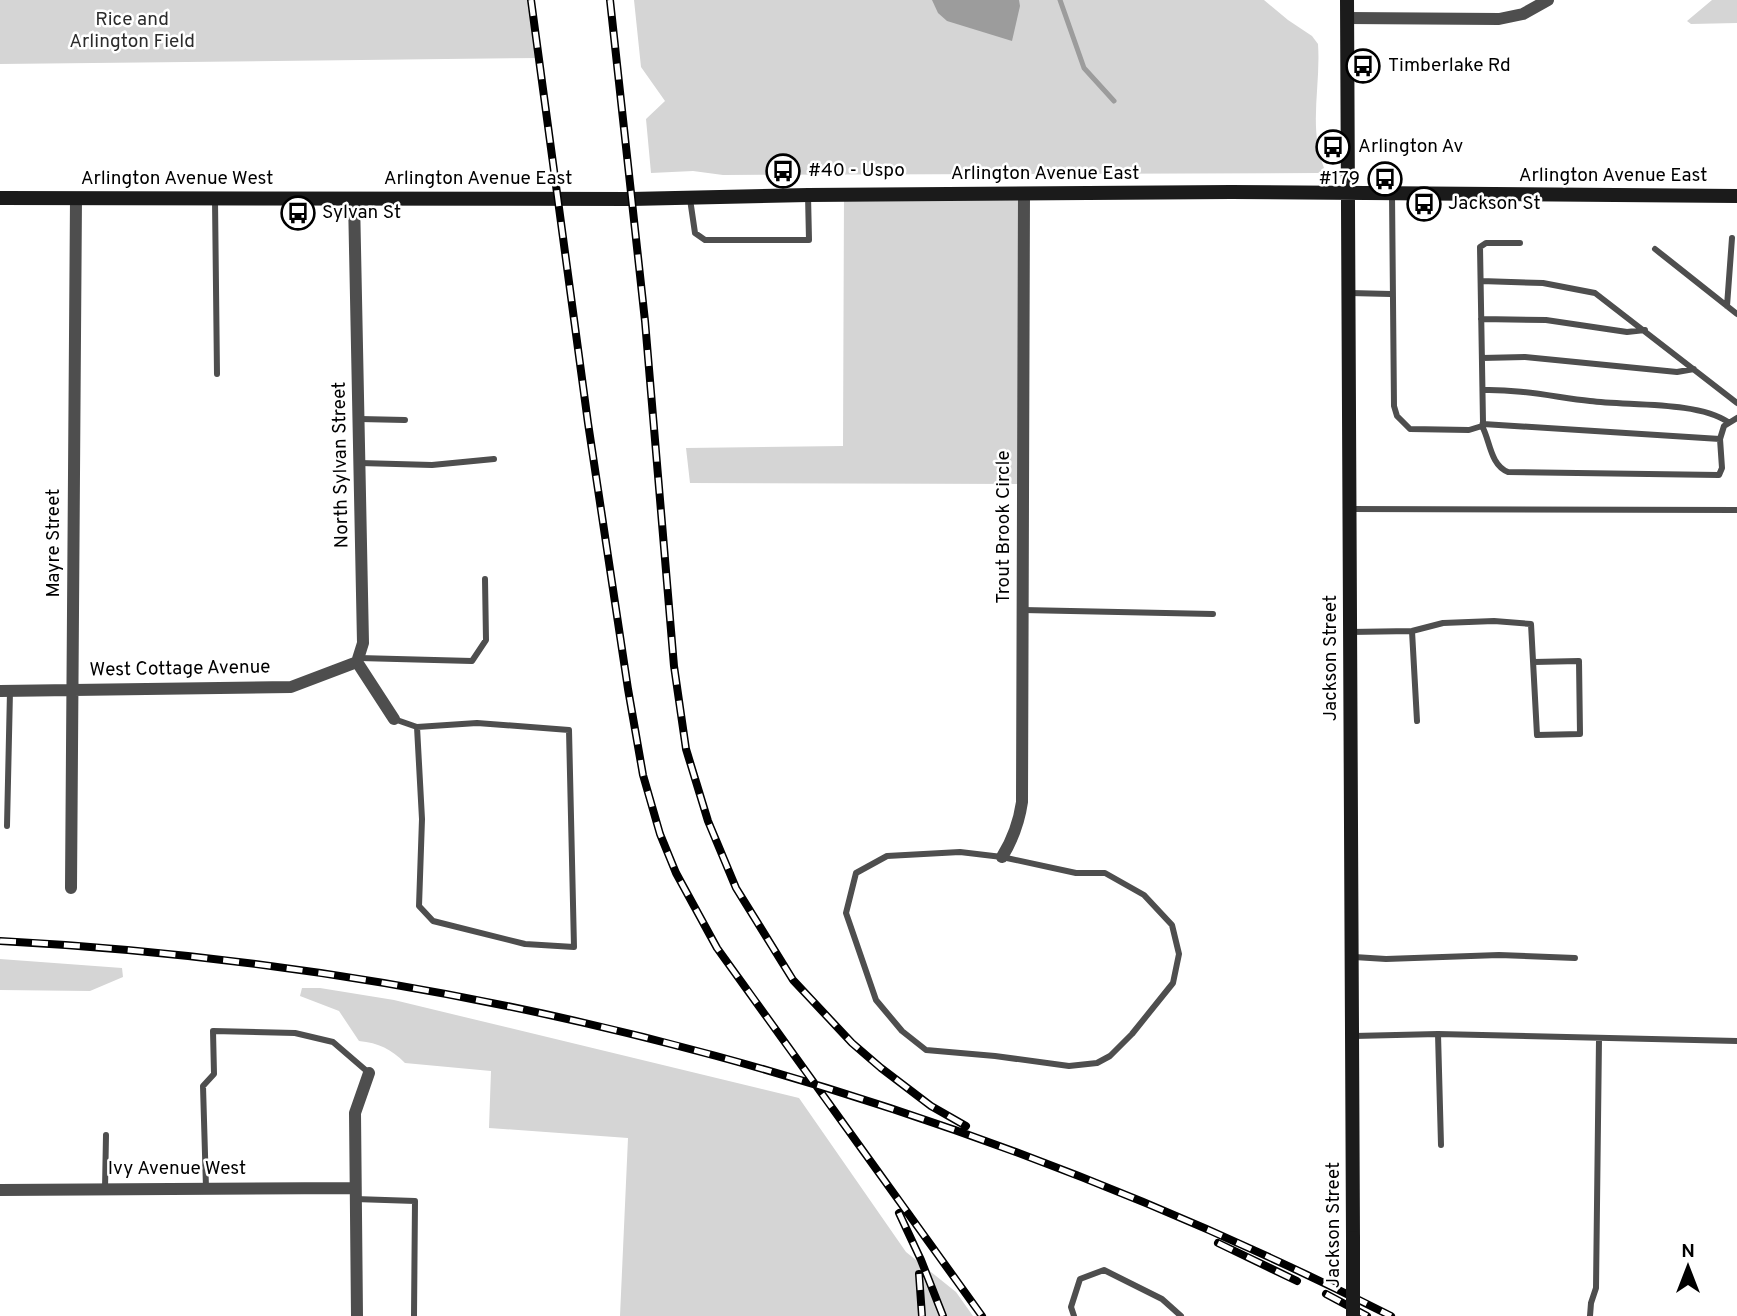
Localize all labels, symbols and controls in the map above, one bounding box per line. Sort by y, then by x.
park label: Rice and Arlington Field [69,8,195,54]
bus stop icon: Timberlake Rd [1344,47,1382,85]
place label: Timberlake Rd [1388,54,1511,78]
bus stop icon: Arlington Av [1314,128,1352,166]
place label: Arlington Av [1358,135,1464,159]
bus stop icon: #40 - Uspo [764,152,802,190]
place label: #40 - Uspo [808,159,905,183]
bus stop icon: #179 [1366,160,1404,198]
street label: Arlington Avenue East [951,162,1139,186]
street label: Arlington Avenue East [1519,164,1707,188]
street label: Arlington Avenue West [81,167,273,191]
street label: Arlington Avenue East [384,167,572,191]
place label: #179 [1319,167,1360,191]
bus stop icon: Jackson St [1405,185,1443,223]
place label: Jackson St [1448,192,1541,216]
bus stop icon: Sylvan St [279,194,317,232]
place label: Sylvan St [322,201,401,225]
street label: North Sylvan Street [328,381,354,549]
street label: Trout Brook Circle [992,450,1016,604]
street label: Mayre Street [42,489,66,597]
street label: Jackson Street [1319,595,1343,721]
street label: West Cottage Avenue [89,655,271,683]
street label: Ivy Avenue West [108,1157,246,1181]
street label: Jackson Street [1322,1162,1346,1288]
north arrow [1653,1232,1723,1302]
text: N [1681,1240,1695,1264]

